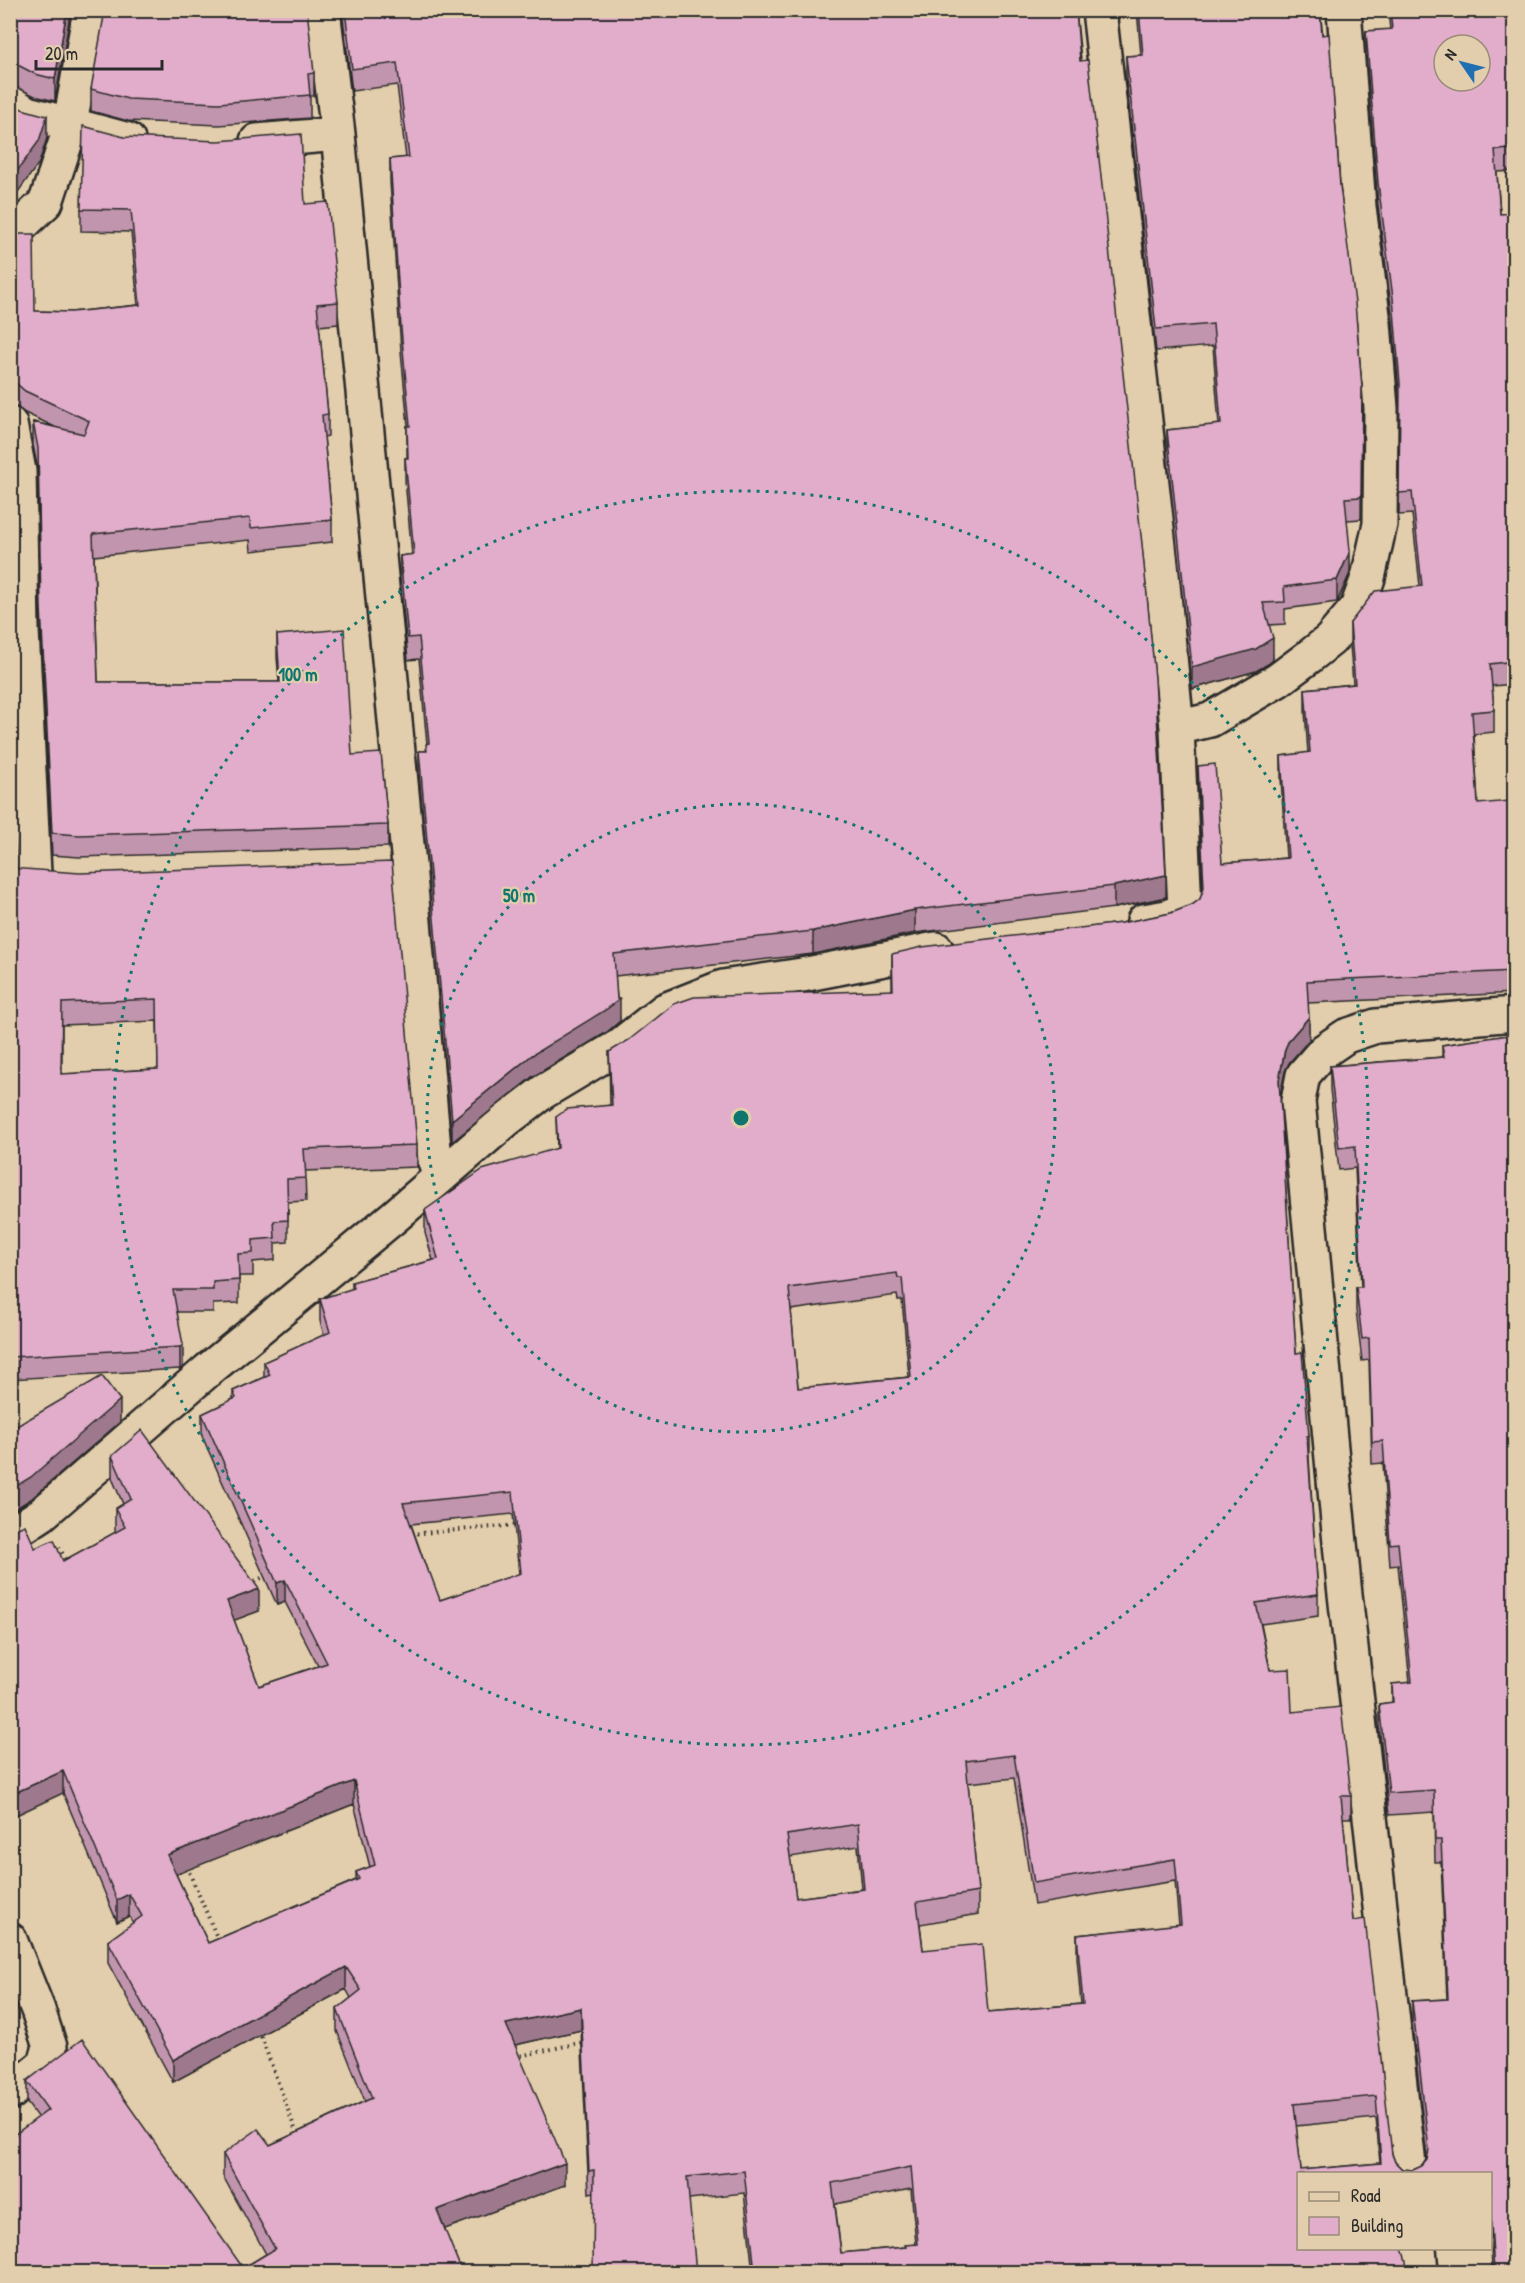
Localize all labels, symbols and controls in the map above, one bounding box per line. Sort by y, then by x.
scale bar [36,33,162,71]
north arrow [1432,33,1492,93]
text: 20 m [45,41,78,66]
text: N [1438,44,1461,64]
text: 100 m [278,662,318,687]
text: 50 m [503,883,535,908]
centre of rings [731,1108,751,1128]
legend [1297,2172,1492,2250]
text: Road [1351,2183,1381,2208]
text: Building [1351,2213,1403,2238]

